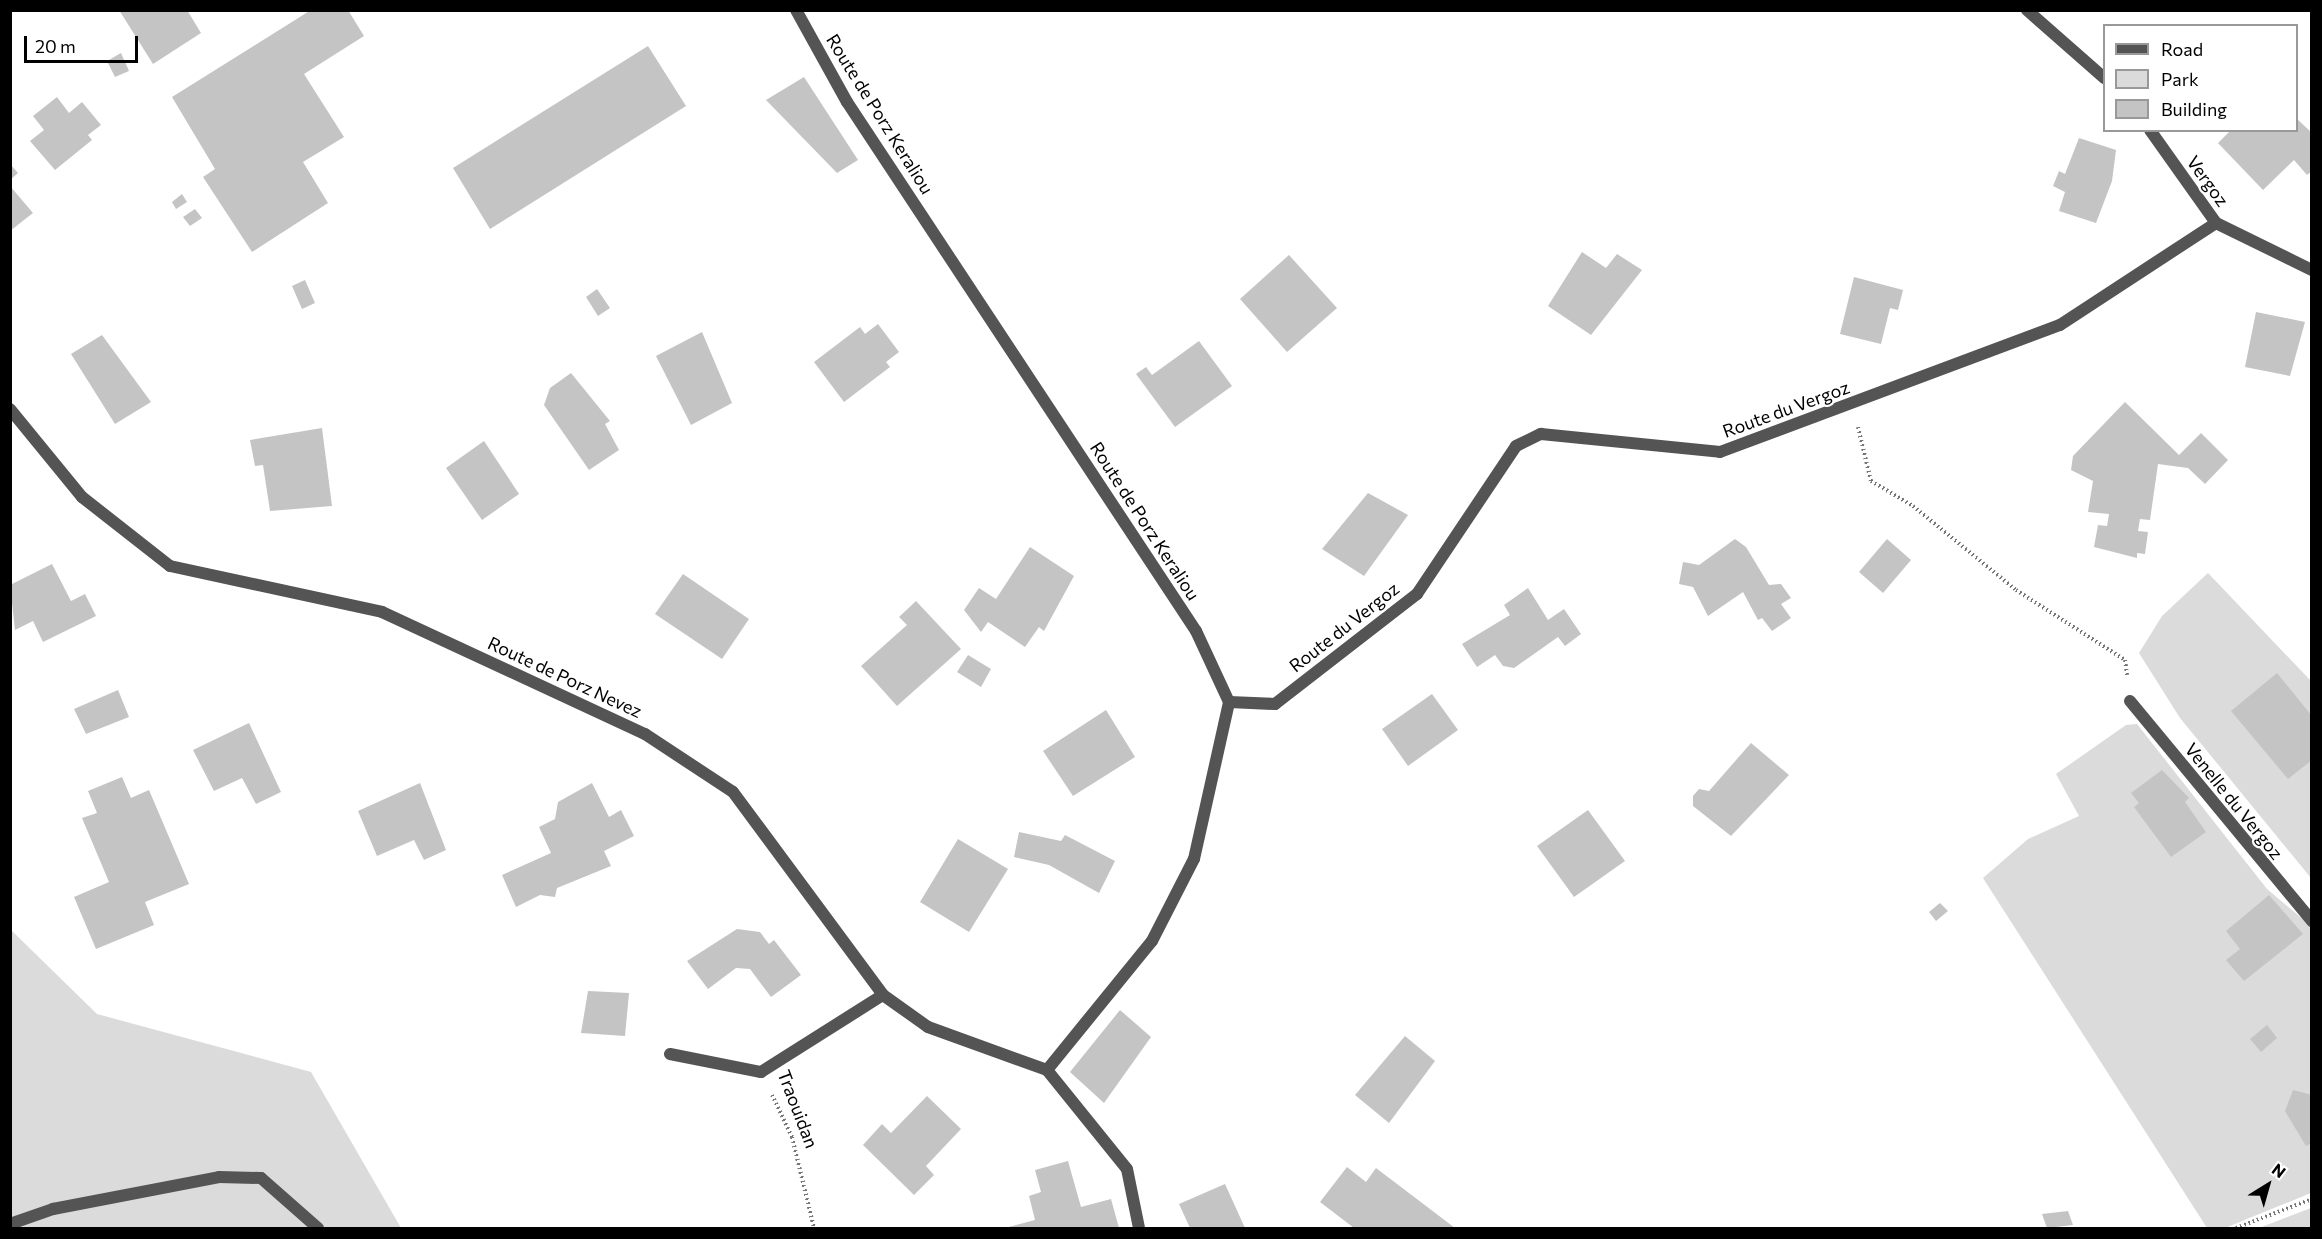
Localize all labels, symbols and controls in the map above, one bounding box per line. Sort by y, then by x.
scale bar [27,24,141,62]
legend [2103,24,2298,132]
street label: Route de Porz Keraliou [822,30,938,198]
text: 20 m [35,35,76,57]
text: Road [2161,38,2203,60]
text: Park [2161,68,2199,90]
text: Building [2161,98,2227,120]
street label: Vergoz [2183,152,2233,210]
street label: Route du Vergoz [1720,376,1852,442]
street label: Route de Porz Keraliou [1086,438,1204,604]
street label: Route du Vergoz [1285,577,1403,677]
street label: Route de Porz Nevez [485,632,645,722]
street label: Venelle du Vergoz [2180,738,2288,864]
street label: Traouidan [773,1067,823,1151]
north arrow [2238,1155,2298,1215]
text: N [2269,1159,2290,1181]

